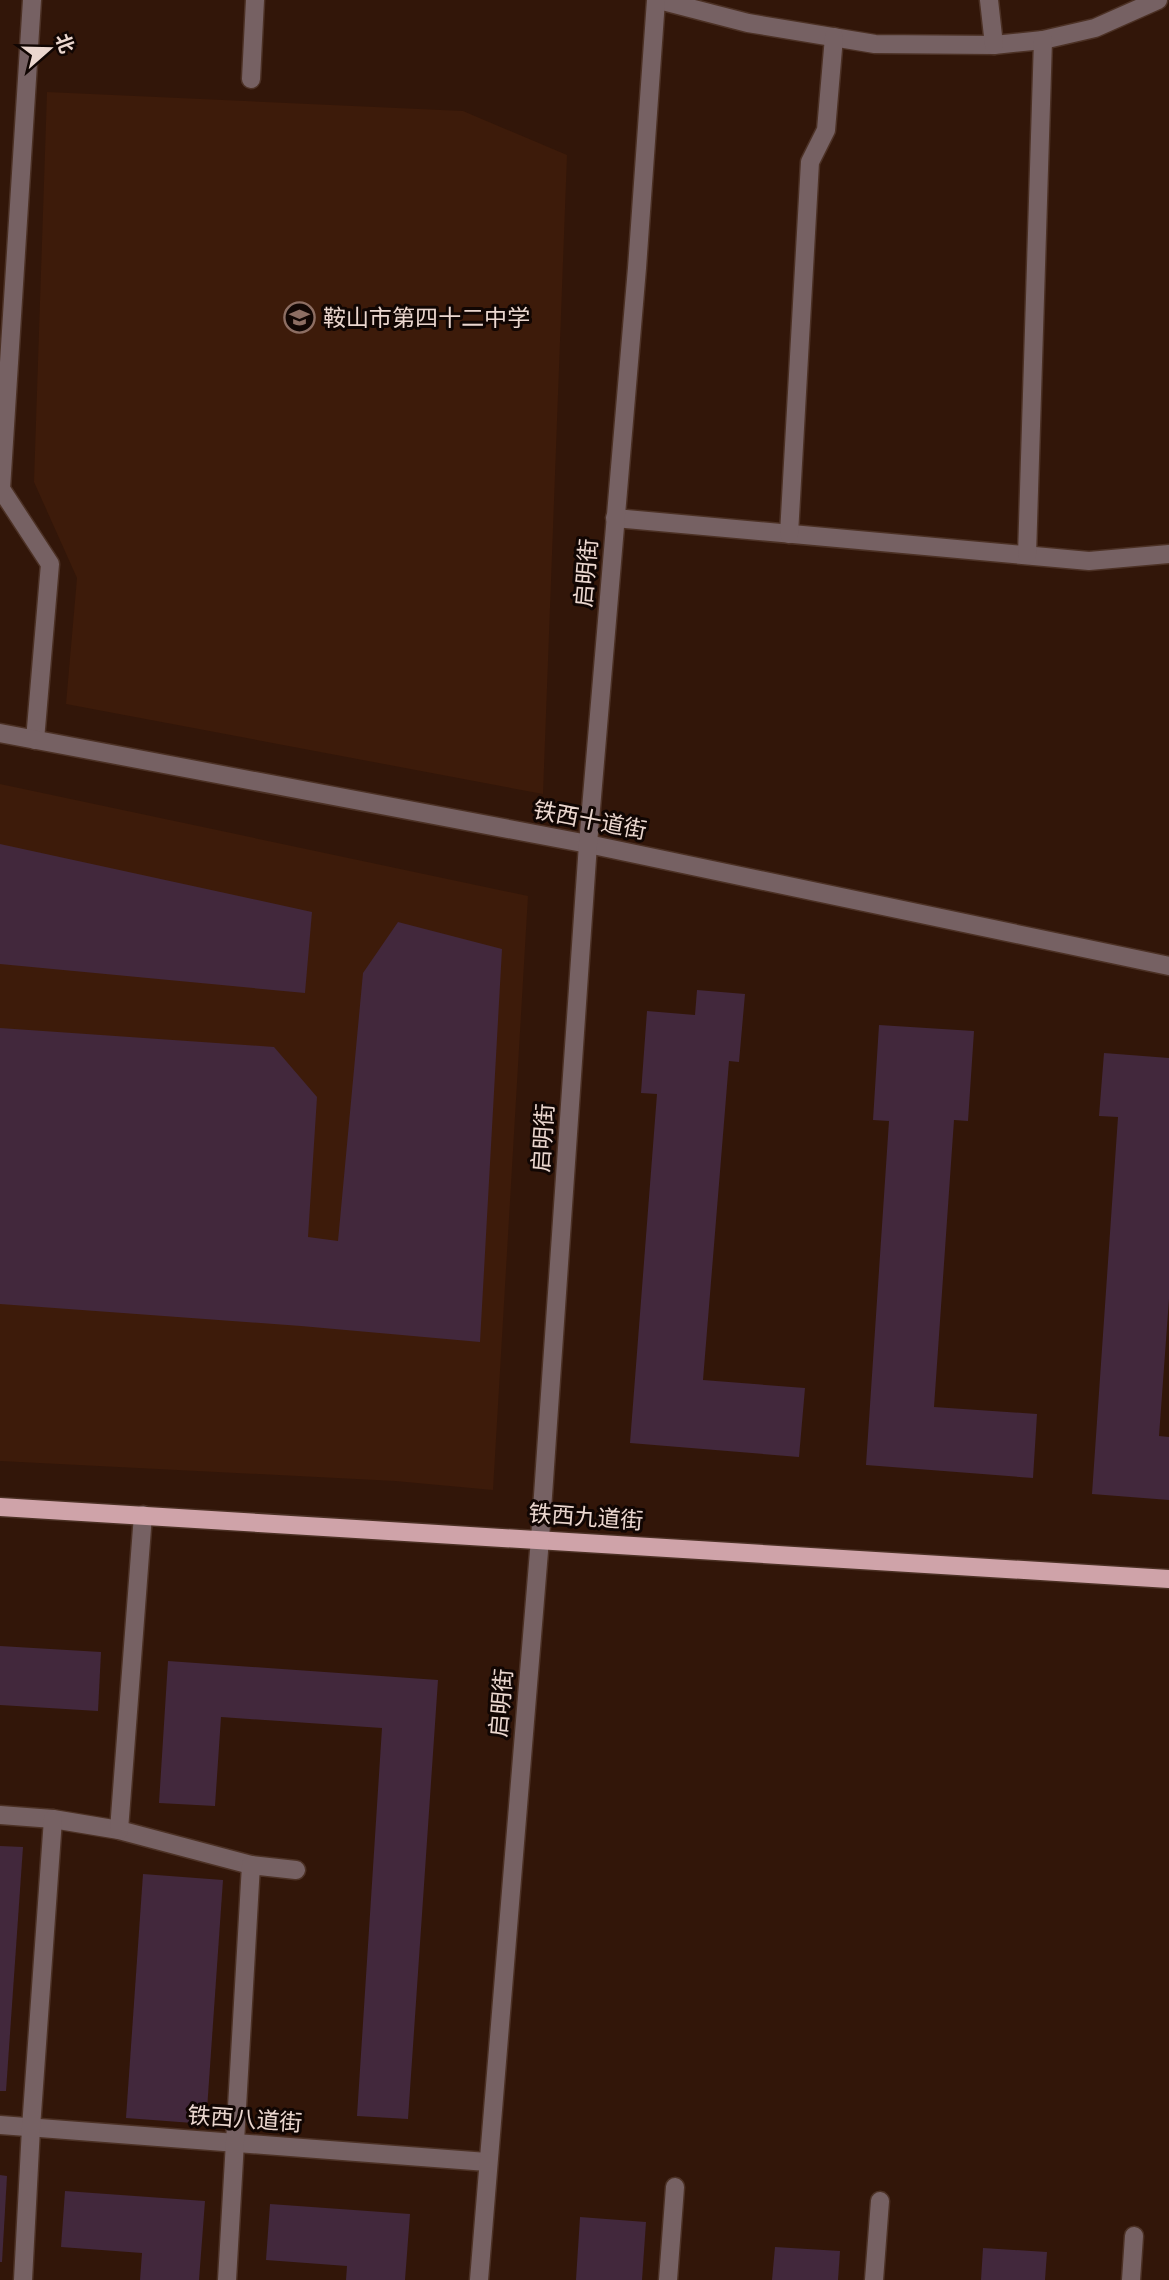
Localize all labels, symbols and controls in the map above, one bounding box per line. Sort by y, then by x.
north arrow [14,14,84,84]
text: 北 [50,30,79,56]
school or university icon: 鞍山市第四十二中学 [283,301,317,335]
place label: 鞍山市第四十二中学 [323,304,530,332]
street label: 启明街 [569,537,603,609]
street label: 铁西十道街 [531,795,649,845]
street label: 启明街 [527,1103,559,1173]
street label: 铁西九道街 [528,1499,644,1535]
street label: 启明街 [484,1667,518,1739]
street label: 铁西八道街 [187,2101,303,2137]

